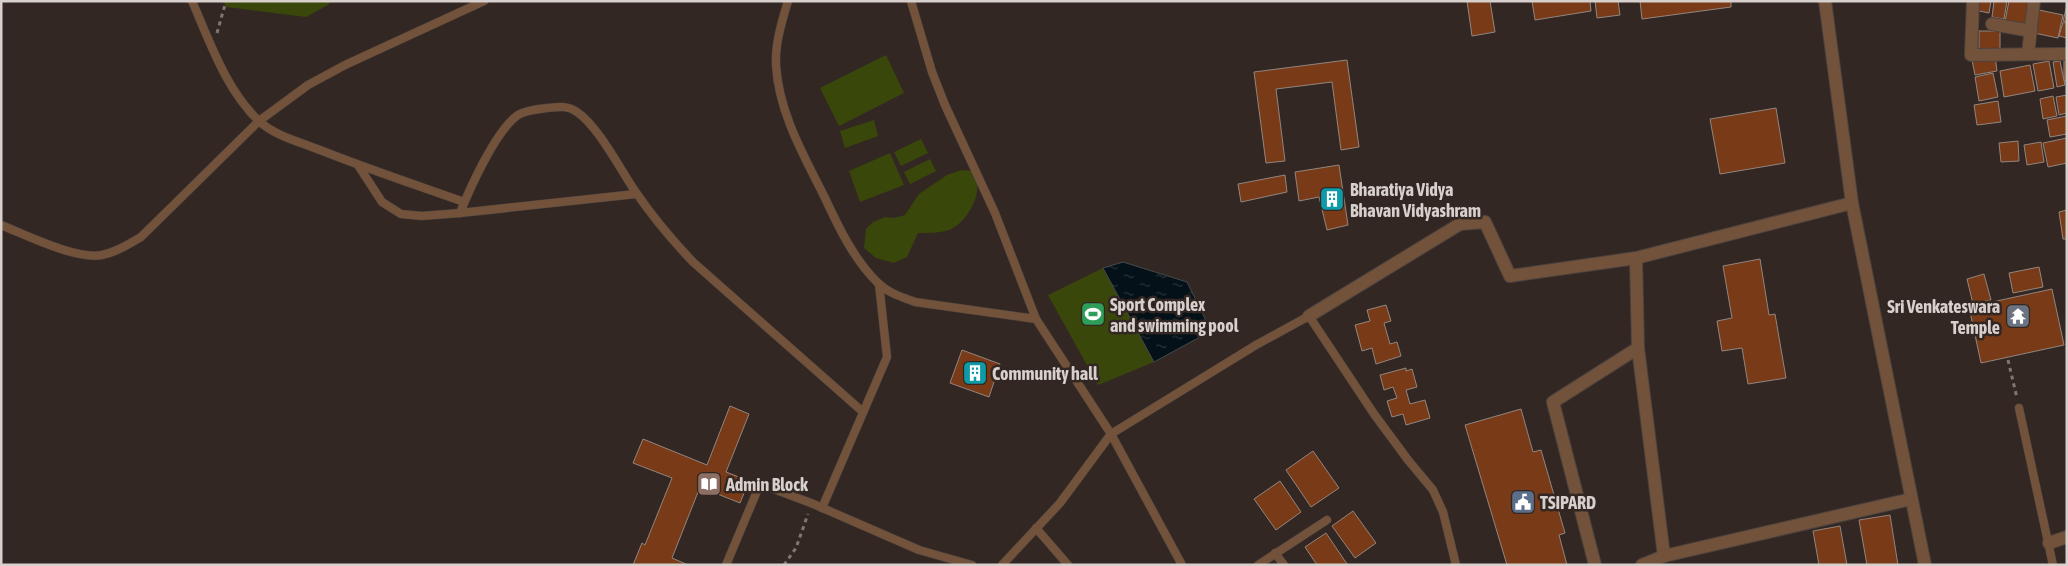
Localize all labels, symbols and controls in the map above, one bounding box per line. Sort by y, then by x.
place label: Bharatiya Vidya Bhavan Vidyashram [1350,179,1481,221]
building icon: Bharatiya Vidya Bhavan Vidyashram [1319,186,1345,212]
place label: Sport Complex and swimming pool [1110,294,1239,336]
place label: Sri Venkateswara Temple [1887,296,2000,338]
sports icon: Sport Complex and swimming pool [1080,301,1106,327]
temple icon: Sri Venkateswara Temple [2005,303,2031,329]
building icon: Community hall [962,360,988,386]
place label: Community hall [992,363,1098,384]
library icon: Admin Block [696,471,722,497]
place label: Admin Block [725,474,809,495]
public building icon: TSIPARD [1510,489,1536,515]
place label: TSIPARD [1540,492,1596,513]

